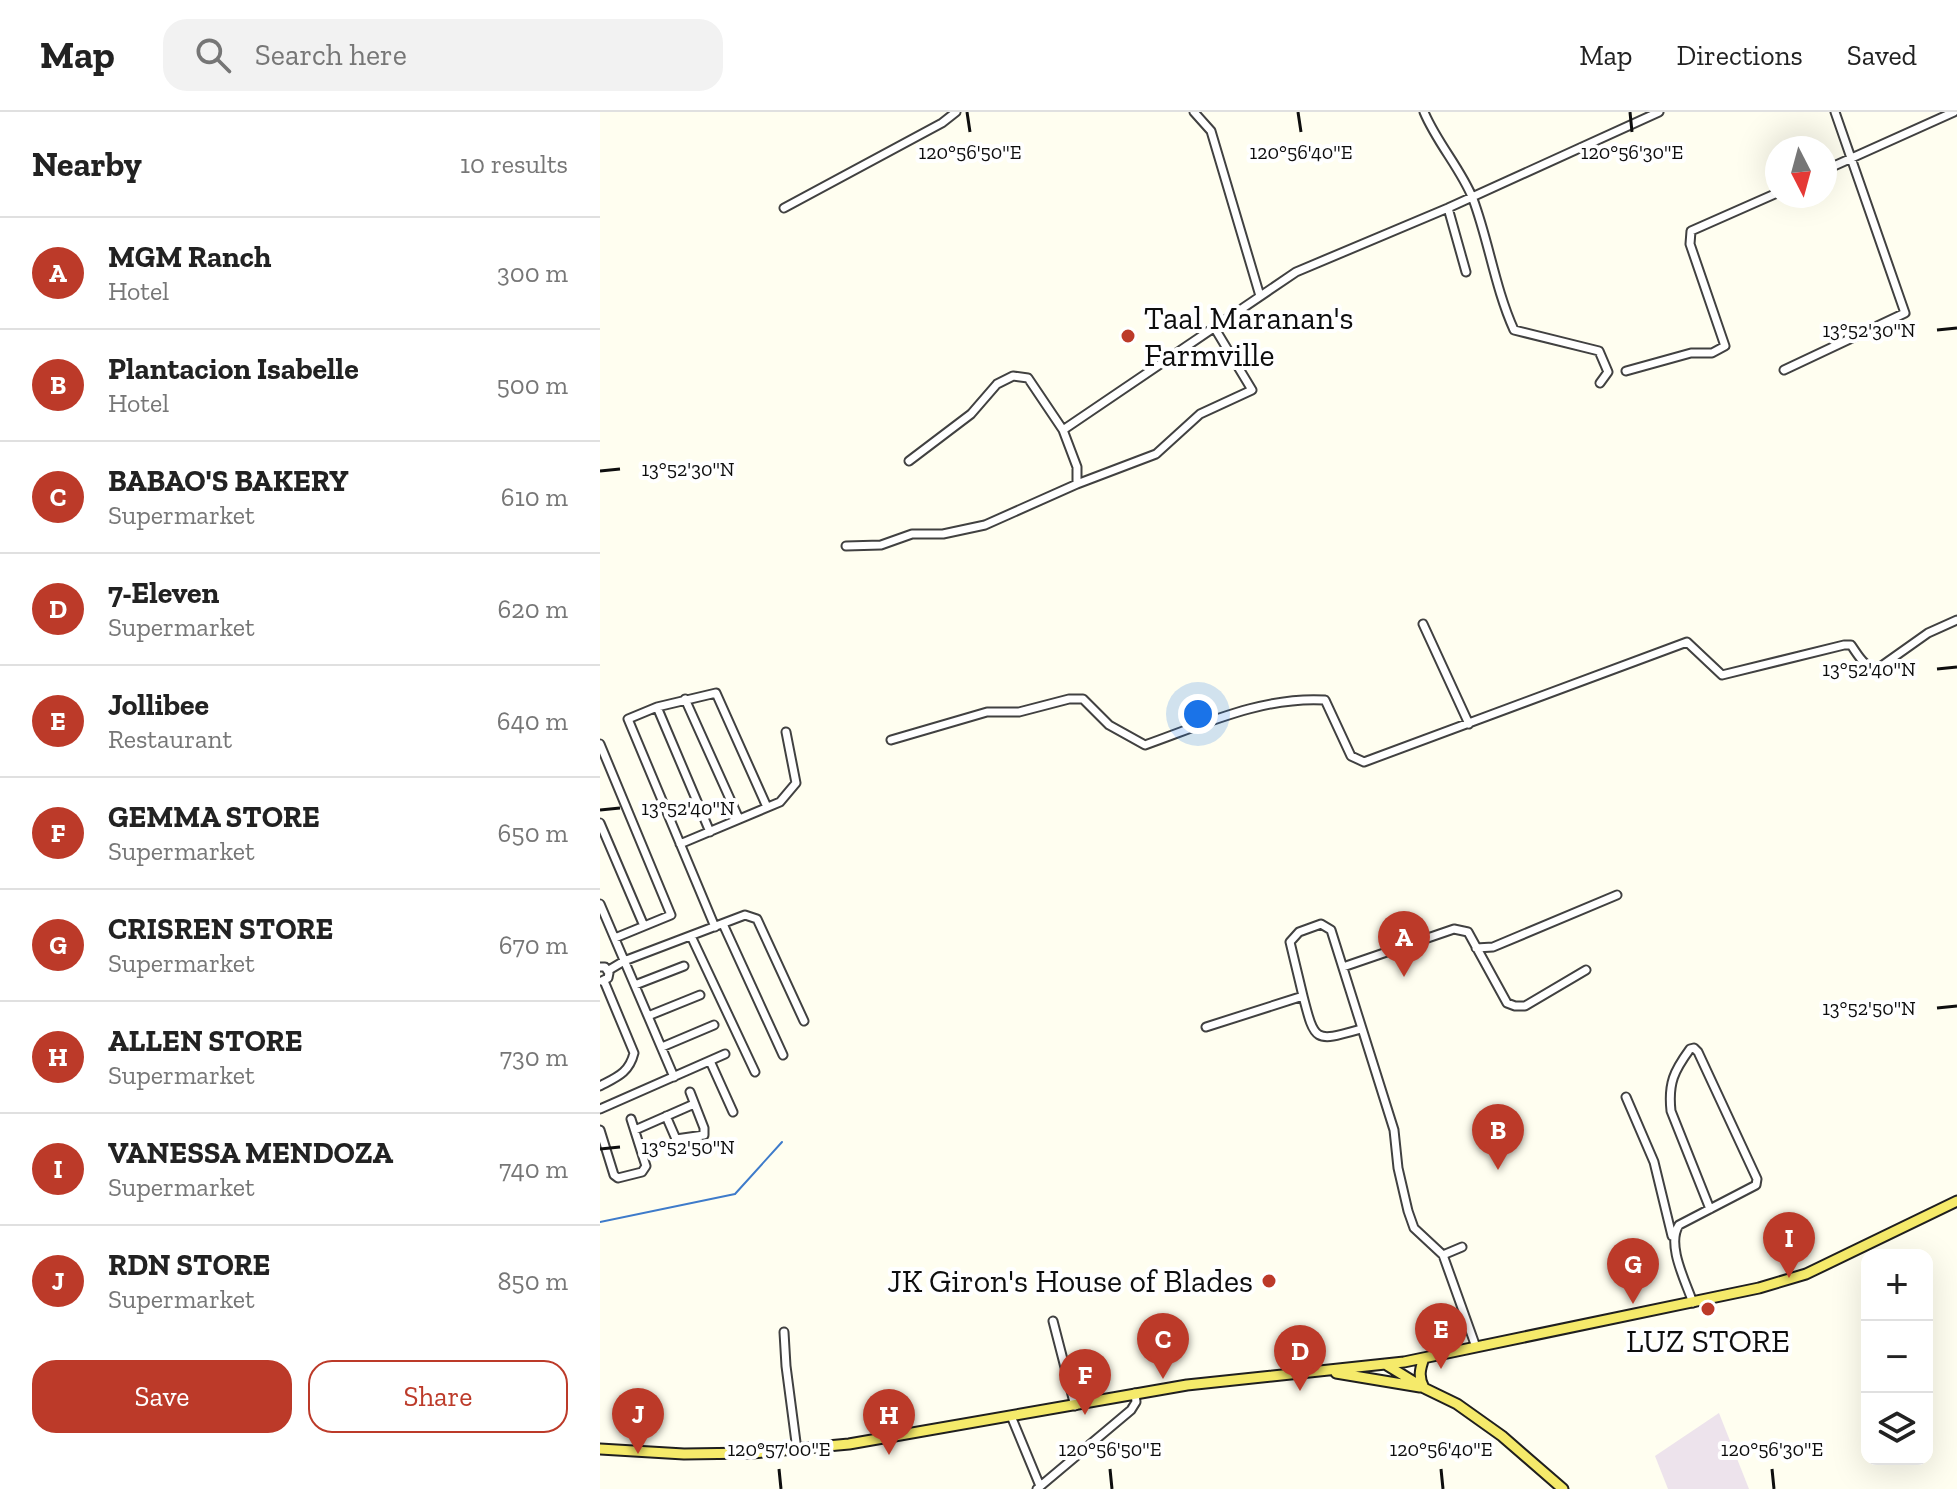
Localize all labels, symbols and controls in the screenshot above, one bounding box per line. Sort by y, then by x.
search box [163,19,723,91]
text: Map [40,32,115,78]
icon: search [191,33,235,77]
text: Search here [255,37,407,73]
text: Map [1579,39,1632,72]
text: Directions [1676,39,1803,72]
text: Saved [1847,39,1917,72]
north arrow [1765,136,1837,208]
text: 120°56'50"E [918,140,1022,164]
text: 120°56'40"E [1250,140,1352,164]
text: 120°56'30"E [1581,140,1683,164]
text: Nearby [32,144,142,185]
text: 10 results [460,148,568,180]
text: MGM Ranch [108,239,271,275]
text: A [49,257,67,289]
text: 300 m [497,257,568,289]
text: Hotel [108,275,169,307]
place label: Taal Maranan's Farmville [1144,299,1354,374]
text: 13°52'30"N [1822,318,1916,342]
marker: Taal Maranan's Farmville [1119,327,1137,345]
text: Plantacion Isabelle [108,351,359,387]
text: B [50,369,66,401]
text: 500 m [496,369,568,401]
text: Hotel [108,387,169,419]
text: 13°52'30"N [641,457,735,481]
text: BABAO'S BAKERY [108,463,349,499]
text: C [50,481,66,513]
text: 610 m [501,481,568,513]
text: Supermarket [108,499,255,531]
text: 7-Eleven [108,575,219,611]
text: D [49,593,67,625]
text: 620 m [497,593,568,625]
text: Supermarket [108,611,255,643]
text: 13°52'40"N [1822,657,1916,681]
text: Jollibee [108,687,209,723]
your location [1178,694,1218,734]
text: E [50,705,66,737]
text: 640 m [497,705,568,737]
text: Restaurant [108,723,232,755]
text: 13°52'40"N [641,796,735,820]
text: GEMMA STORE [108,799,320,835]
text: F [51,817,65,849]
text: 650 m [498,817,568,849]
text: Supermarket [108,835,255,867]
text: CRISREN STORE [108,911,333,947]
pin: A [1378,911,1430,977]
text: G [49,929,67,961]
text: 670 m [499,929,568,961]
text: Supermarket [108,947,255,979]
text: 13°52'50"N [1822,996,1916,1020]
text: ALLEN STORE [108,1023,303,1059]
text: H [48,1041,68,1073]
text: 730 m [500,1041,568,1073]
text: Supermarket [108,1059,255,1091]
pin: B [1472,1104,1524,1170]
text: VANESSA MENDOZA [108,1135,393,1171]
text: 13°52'50"N [641,1135,735,1159]
text: I [53,1153,63,1185]
text: 740 m [499,1153,568,1185]
text: Supermarket [108,1171,255,1203]
pin: I [1763,1212,1815,1278]
pin: G [1607,1238,1659,1304]
text: RDN STORE [108,1247,270,1283]
map controls [1861,1249,1933,1465]
button: + [1861,1249,1933,1321]
place label: JK Giron's House of Blades [887,1262,1253,1300]
text: J [52,1265,64,1297]
text: 850 m [497,1265,568,1297]
marker: JK Giron's House of Blades [1260,1272,1278,1290]
text: Supermarket [108,1283,255,1315]
marker: LUZ STORE [1699,1300,1717,1318]
pin: E [1415,1303,1467,1369]
pin: C [1137,1313,1189,1379]
button: − [1861,1321,1933,1393]
place label: LUZ STORE [1626,1322,1790,1360]
pin: D [1274,1325,1326,1391]
pin: F [1059,1349,1111,1415]
button: Save [32,1360,292,1433]
button: Share [308,1360,568,1433]
pin: J [612,1388,664,1454]
pin: H [863,1389,915,1455]
button: layers [1861,1393,1933,1465]
text: 120°57'00"E [727,1437,831,1461]
text: 120°56'50"E [1058,1437,1162,1461]
text: 120°56'40"E [1390,1437,1492,1461]
text: 120°56'30"E [1721,1437,1823,1461]

